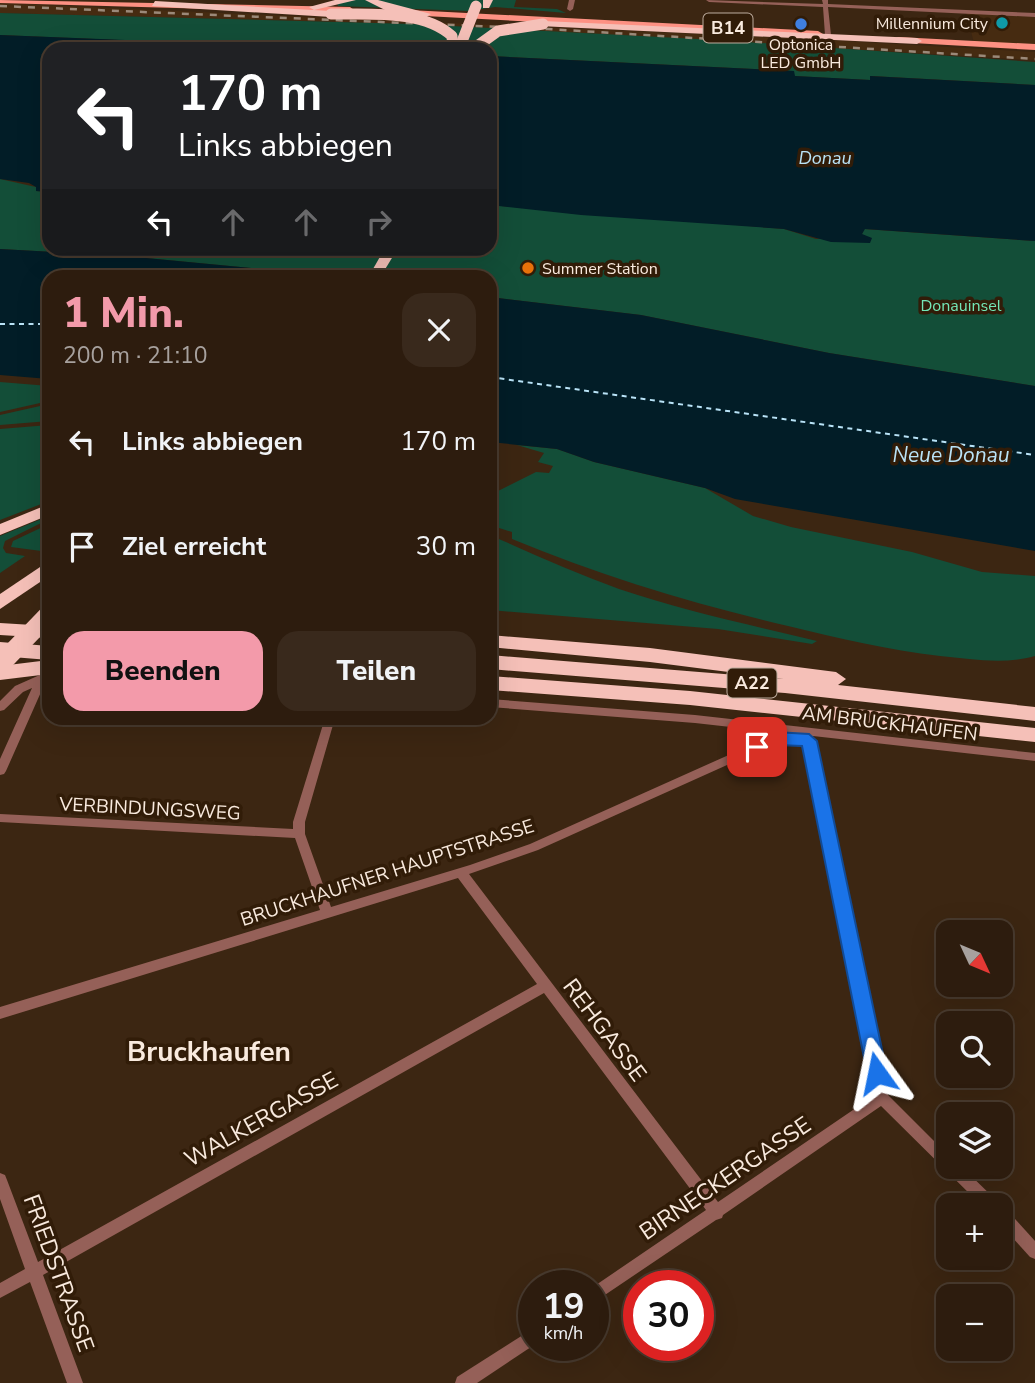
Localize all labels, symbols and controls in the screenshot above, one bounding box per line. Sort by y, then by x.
road number: B14 [704,13,752,42]
place label: Millennium City [876,13,989,35]
marker: Millennium City [994,15,1010,31]
marker: Optonica LED GmbH [793,16,809,32]
place label: Optonica LED GmbH [761,34,841,74]
text: 170 m [178,60,322,127]
icon: left [63,70,154,161]
text: Links abbiegen [178,124,393,167]
water label: Donau [798,146,852,170]
icon: left [141,203,179,241]
icon: ahead [214,203,252,241]
icon: ahead [287,203,325,241]
icon: right [360,203,398,241]
place label: Summer Station [542,258,658,280]
marker: Summer Station [520,260,536,276]
text: 1 Min. [63,285,184,342]
button: close [402,293,476,367]
park label: Donauinsel [920,295,1002,317]
text: 200 m · 21:10 [63,340,208,371]
icon: left [63,423,101,461]
text: Links abbiegen [122,424,303,459]
text: 170 m [400,424,476,459]
water label: Neue Donau [892,441,1010,469]
icon: arrive [63,528,101,566]
text: Ziel erreicht [122,529,266,564]
text: 30 m [416,529,476,564]
button: Beenden [63,631,263,711]
button: Teilen [277,631,476,711]
road number: A22 [728,668,776,698]
street label: AM BRUCKHAUFEN [801,700,979,748]
pin [727,717,787,777]
icon: arrive [738,728,776,766]
street label: VERBINDUNGSWEG [58,791,241,827]
street label: BRUCKHAUFNER HAUPTSTRASSE [237,813,538,933]
north arrow [936,920,1013,998]
map controls [936,920,1013,1361]
street label: REHGASSE [556,973,653,1088]
button: search [936,1011,1013,1088]
district label: Bruckhaufen [127,1033,291,1071]
position arrow [840,1036,914,1110]
street label: WALKERGASSE [179,1064,344,1175]
button: layers [936,1102,1013,1179]
street label: BIRNECKERGASSE [633,1109,817,1247]
street label: FRIEDSTRASSE [16,1190,101,1356]
button: + [936,1193,1013,1270]
speed limit sign: 30 [623,1270,714,1361]
text: 19 [542,1283,585,1330]
button: − [936,1284,1013,1361]
text: km/h [544,1321,583,1345]

